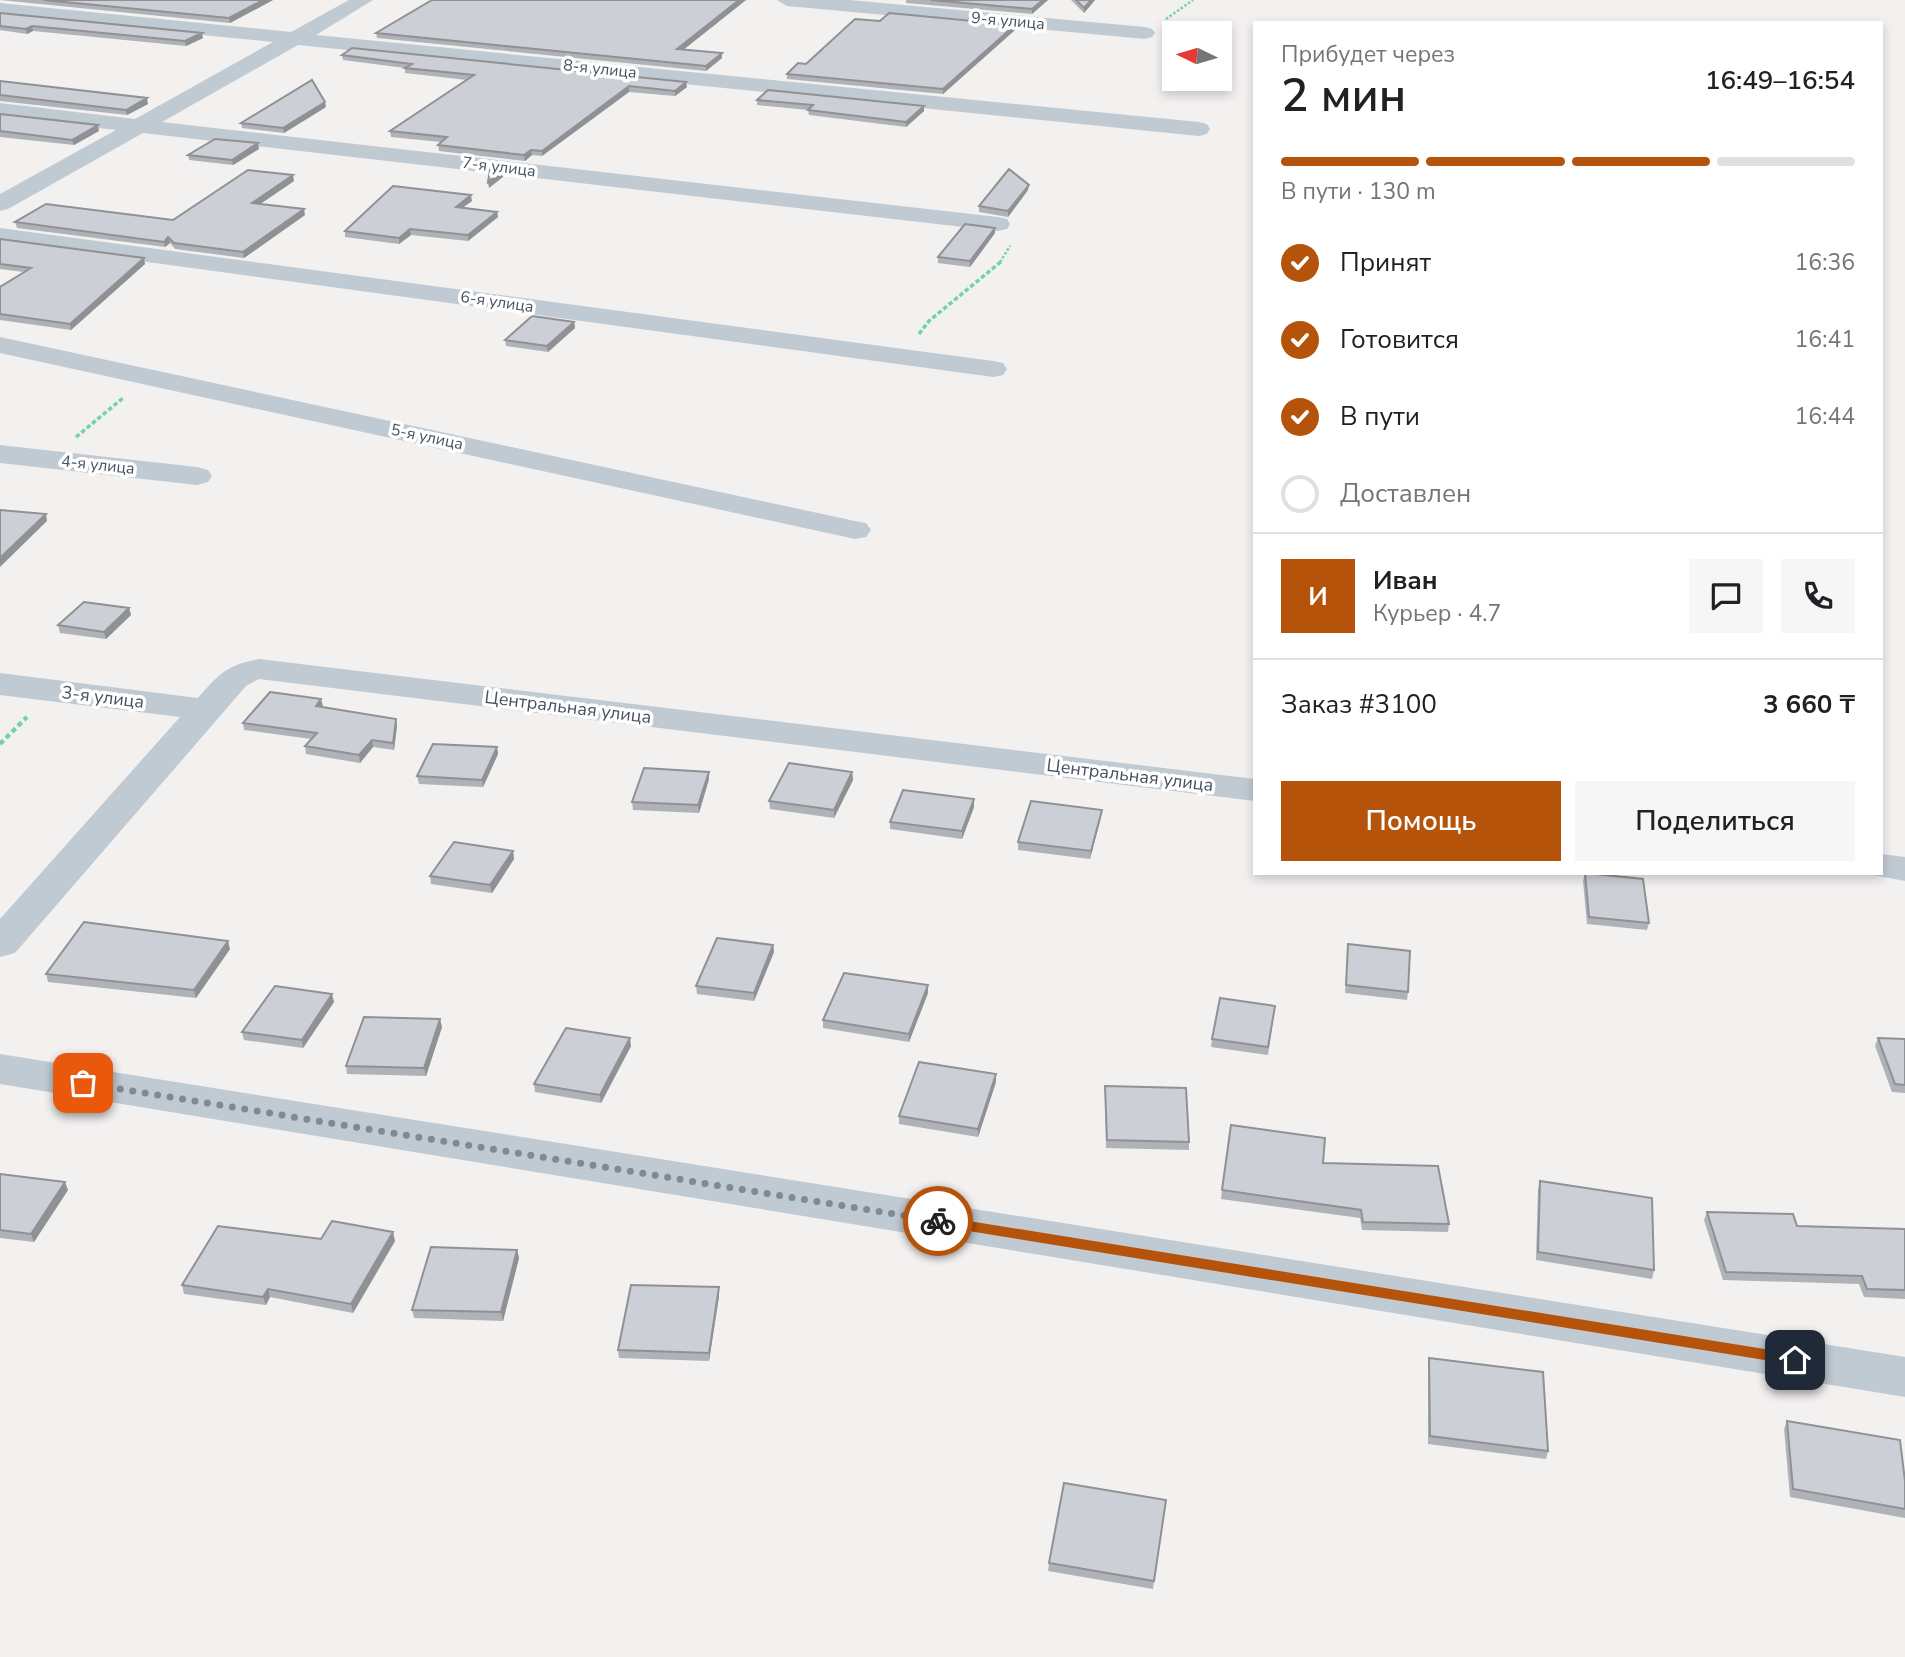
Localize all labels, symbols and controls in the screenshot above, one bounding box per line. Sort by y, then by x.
street label: 9-я улица [970,7,1046,35]
north arrow [1162,21,1232,91]
map controls [1162,21,1232,91]
text: Прибудет через [1281,39,1455,70]
street label: 8-я улица [562,54,638,84]
text: 16:49–16:54 [1705,63,1855,98]
text: 2 мин [1281,64,1406,127]
street label: 7-я улица [461,152,537,182]
text: В пути · 130 m [1281,176,1436,207]
icon: check [1281,244,1319,282]
text: Принят [1340,245,1431,280]
text: 16:36 [1795,247,1855,278]
street label: 6-я улица [459,286,535,318]
icon: check [1281,321,1319,359]
text: Готовится [1340,322,1459,357]
text: 16:41 [1795,324,1855,355]
icon: check [1281,398,1319,436]
text: В пути [1340,399,1420,434]
text: 16:44 [1795,401,1855,432]
street label: 5-я улица [389,419,465,455]
street label: 4-я улица [60,450,136,480]
text: Доставлен [1340,476,1471,511]
button: chat [1689,559,1763,633]
button: phone [1781,559,1855,633]
text: Иван [1373,563,1438,598]
text: И [1308,579,1328,614]
text: Курьер · 4.7 [1373,598,1501,629]
street label: 3-я улица [60,680,146,714]
street label: Центральная улица [483,685,653,729]
text: Заказ #3100 [1281,687,1437,722]
text: 3 660 ₸ [1763,687,1855,722]
street label: Центральная улица [1045,753,1215,797]
button: Помощь [1281,781,1561,861]
button: Поделиться [1575,781,1855,861]
pin [53,1053,113,1113]
icon: bag [64,1064,102,1102]
courier [903,1186,973,1256]
icon: bike [919,1202,957,1240]
pin [1765,1330,1825,1390]
icon: home [1776,1341,1814,1379]

